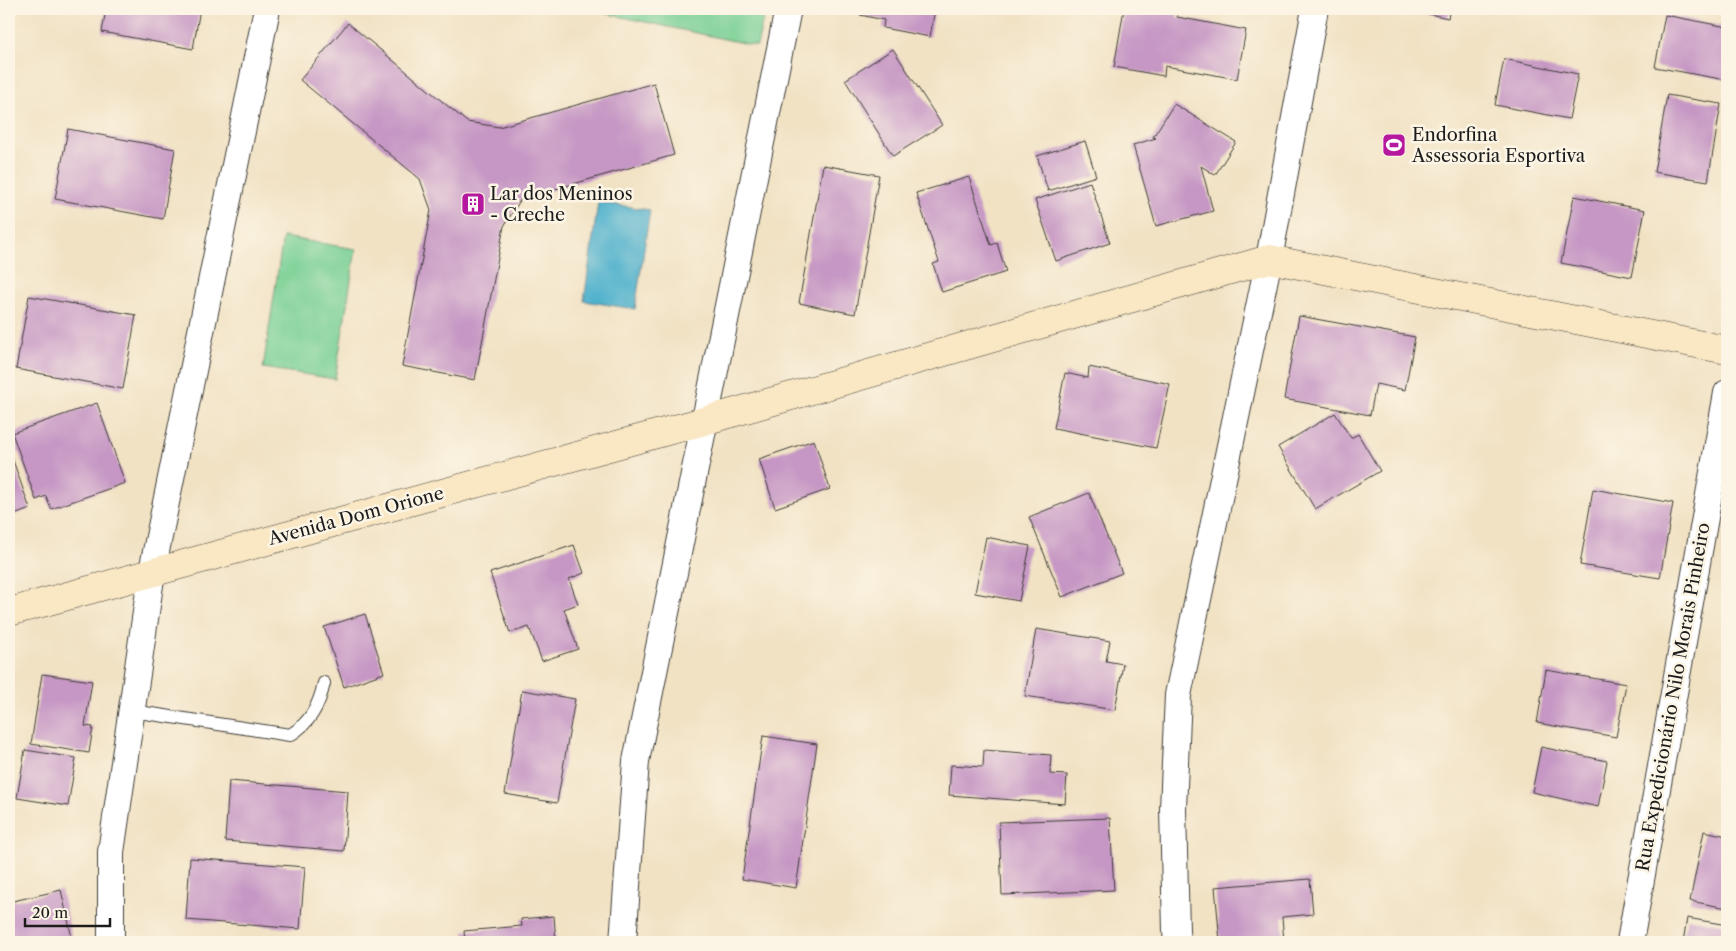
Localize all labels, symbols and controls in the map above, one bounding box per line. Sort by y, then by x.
place label: Endorfina Assessoria Esportiva [1411,124,1586,167]
sports icon: Endorfina Assessoria Esportiva [1381,132,1407,158]
place label: Lar dos Meninos - Creche [490,183,633,226]
building icon: Lar dos Meninos - Creche [460,191,486,217]
street label: Avenida Dom Orione [265,482,446,550]
street label: Rua Expedicionário Nilo Morais Pinheiro [1631,521,1715,873]
scale bar [25,896,110,928]
text: 20 m [32,903,68,922]

